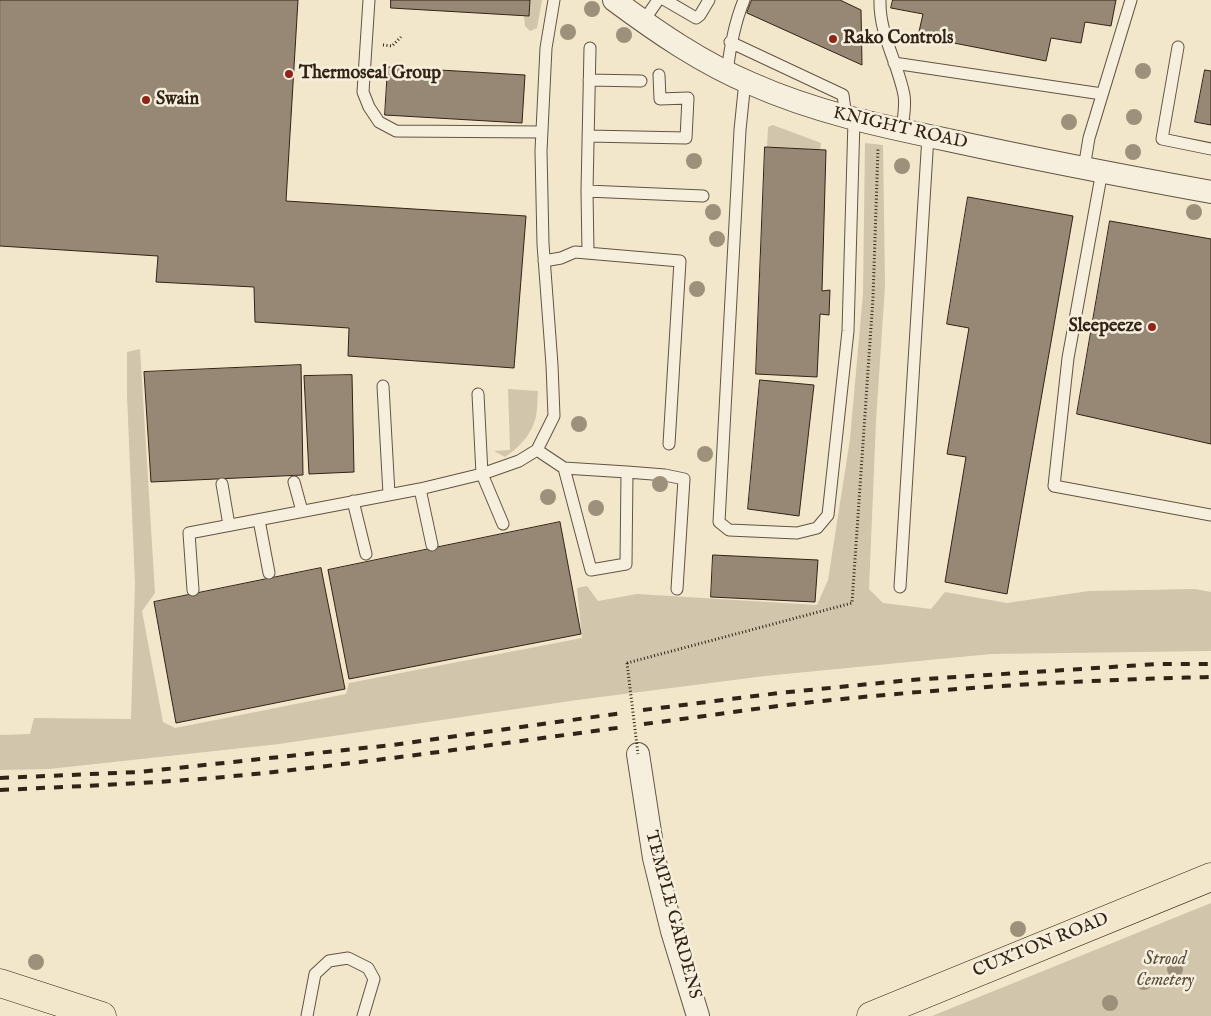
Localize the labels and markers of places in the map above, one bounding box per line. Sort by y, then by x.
place label: Rako Controls [843,28,953,50]
marker: Rako Controls [827,33,839,45]
place label: Thermoseal Group [299,63,441,85]
marker: Thermoseal Group [283,68,295,80]
place label: Swain [156,89,199,111]
marker: Swain [140,94,152,106]
place label: Sleepeeze [1069,316,1142,338]
marker: Sleepeeze [1146,321,1158,333]

